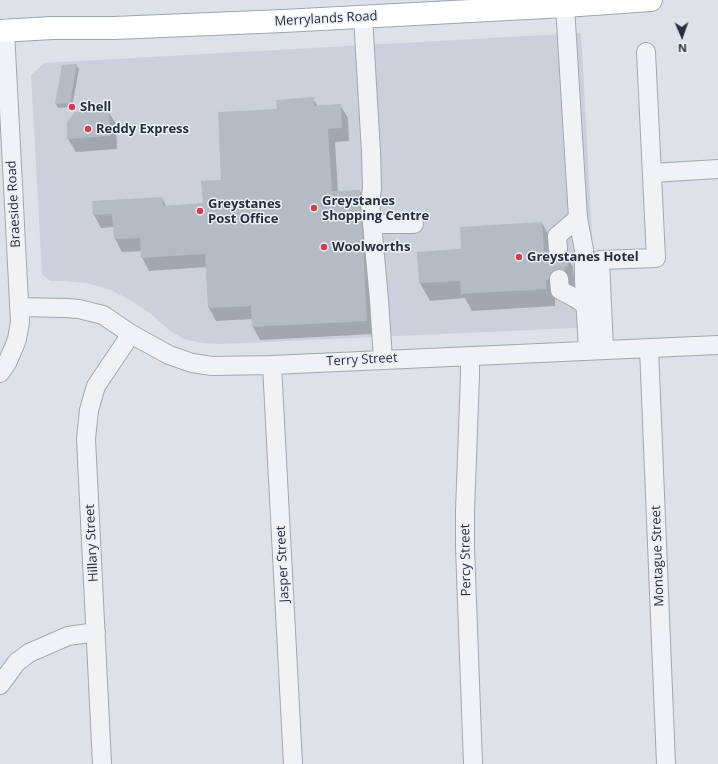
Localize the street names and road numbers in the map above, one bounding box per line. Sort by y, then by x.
street label: Merrylands Road [274,9,378,29]
street label: Braeside Road [4,160,24,248]
street label: Terry Street [326,350,398,370]
street label: Hillary Street [82,504,102,582]
street label: Montague Street [648,505,668,607]
street label: Percy Street [458,523,474,597]
street label: Jasper Street [273,525,293,603]

